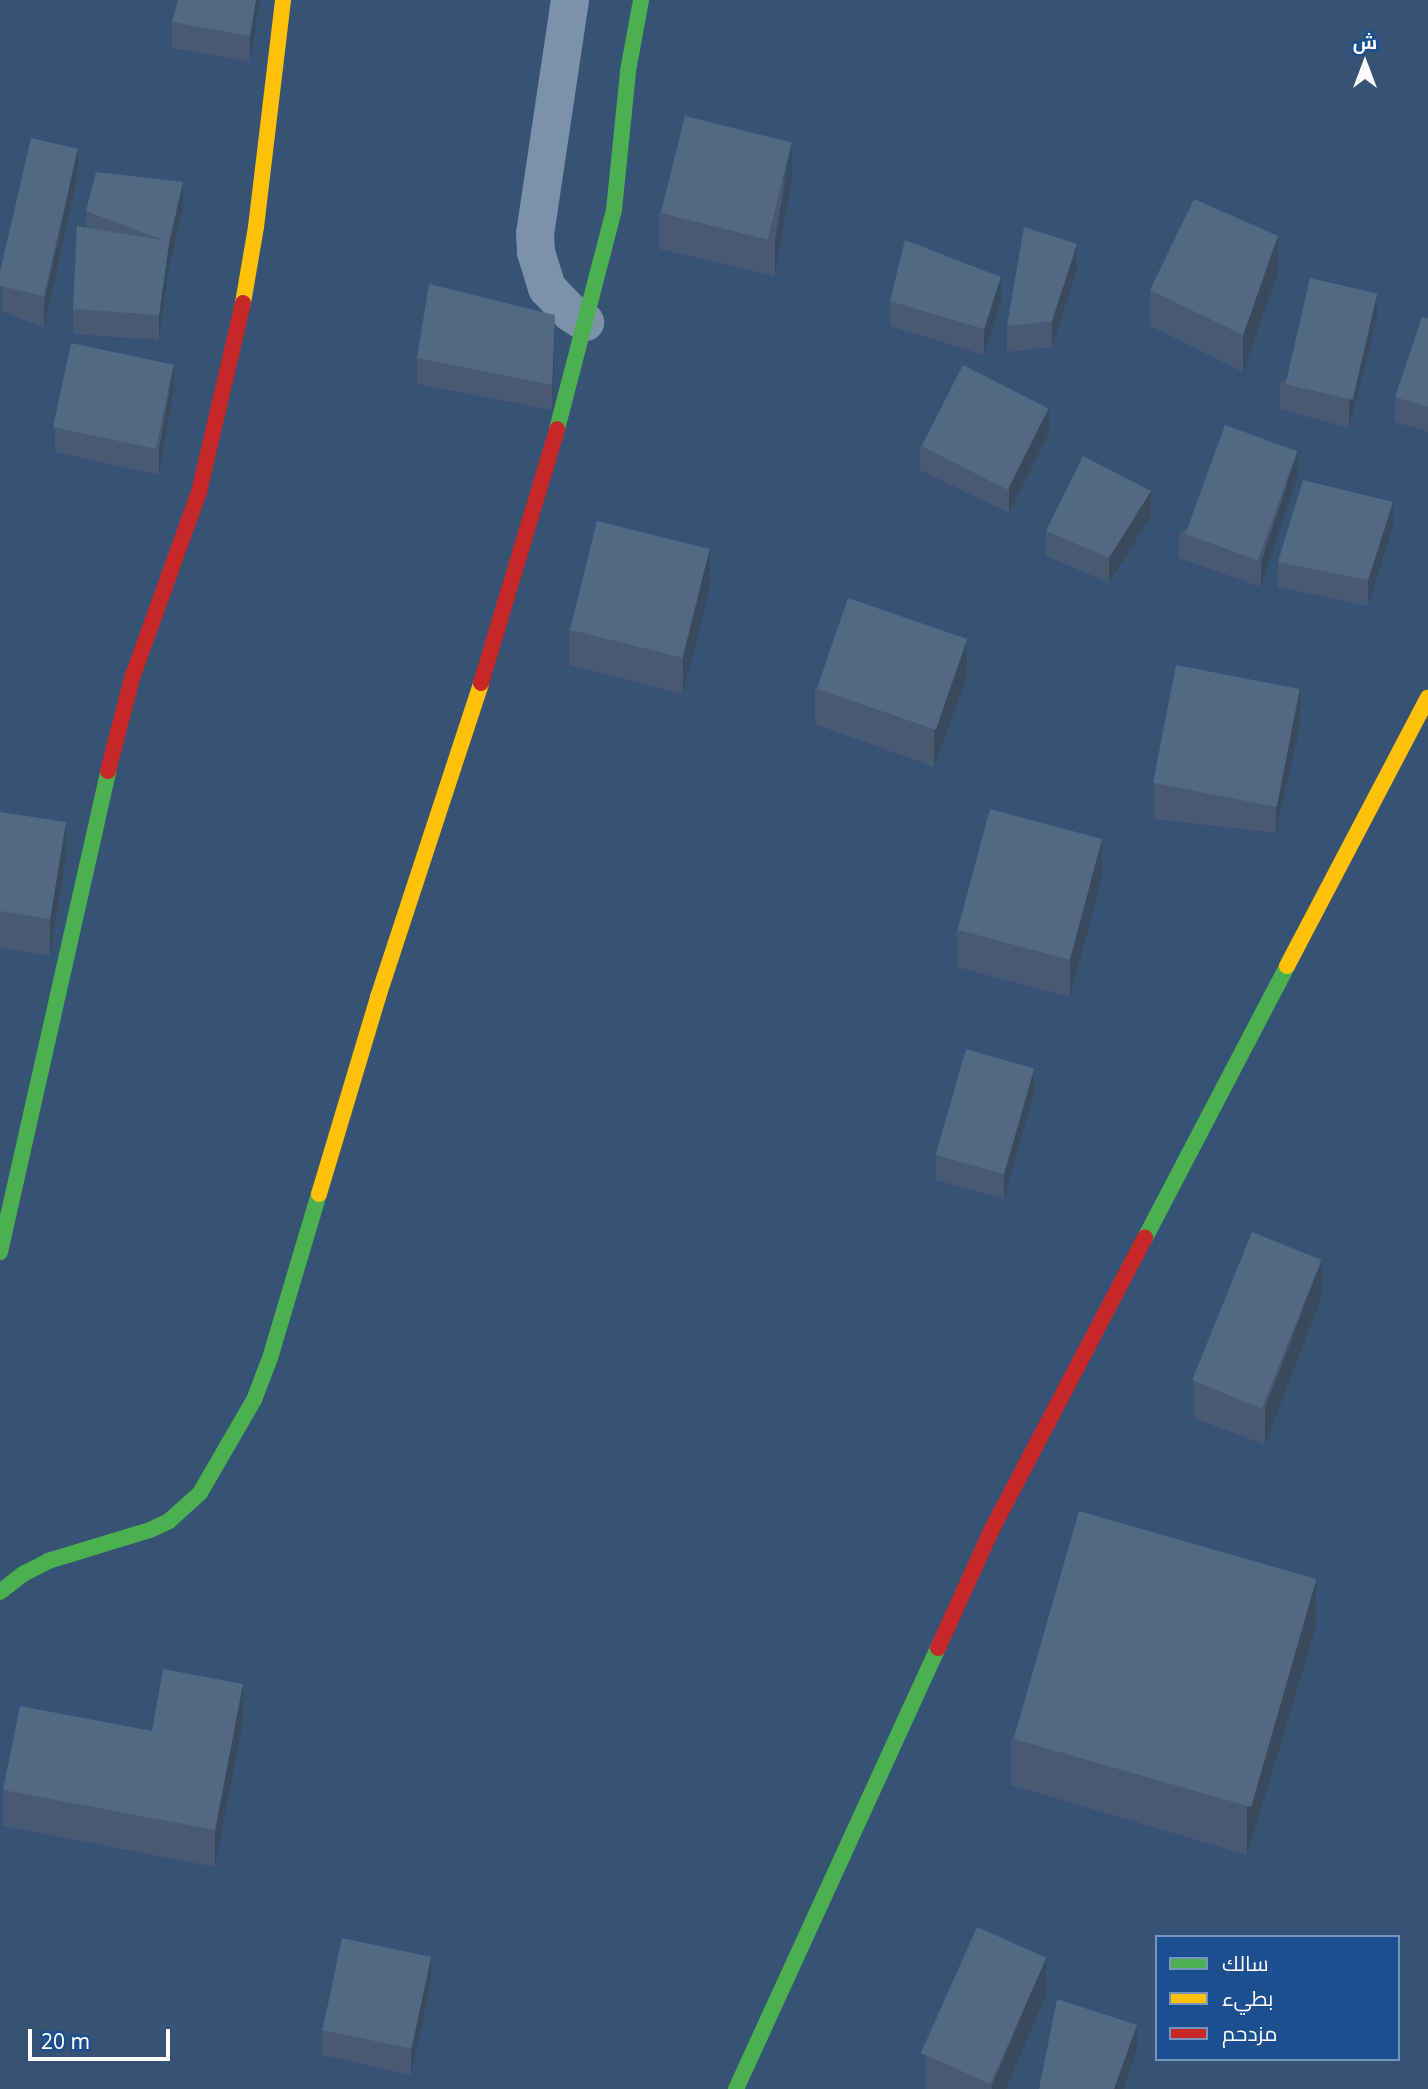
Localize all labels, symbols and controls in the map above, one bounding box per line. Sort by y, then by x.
north arrow [1330,28,1400,98]
text: ش [1353,29,1377,55]
legend [1155,1935,1400,2061]
text: سالك [1222,1949,1269,1977]
text: بطيء [1222,1984,1273,2012]
scale bar [32,2016,173,2060]
text: مزدحم [1222,2019,1277,2047]
text: 20 m [41,2027,90,2055]

